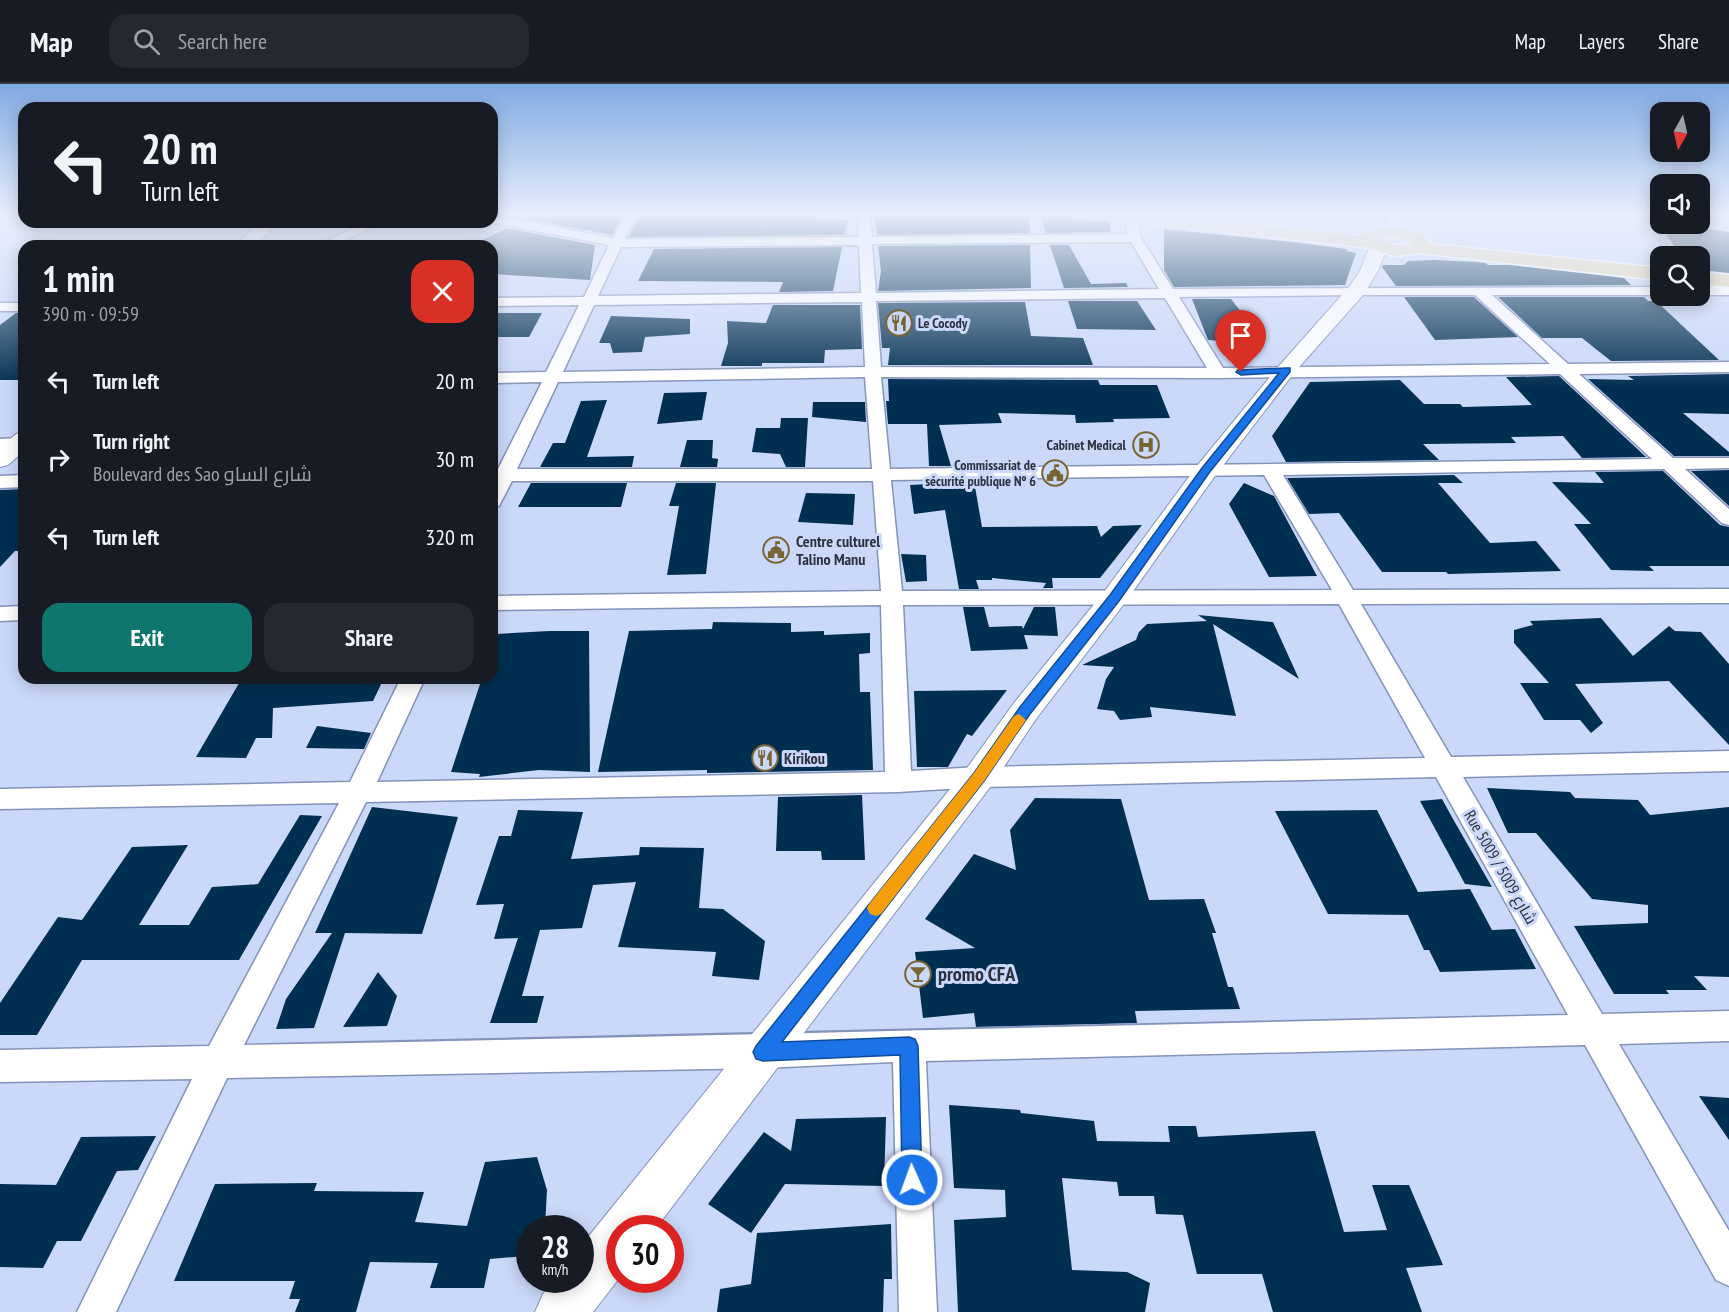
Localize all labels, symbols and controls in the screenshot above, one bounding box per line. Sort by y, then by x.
search box [109,14,529,68]
text: Map [30,23,73,60]
icon: search [130,25,163,58]
text: Search here [178,27,267,55]
text: Map [1515,28,1546,55]
text: Layers [1579,28,1625,55]
text: Share [1658,28,1699,55]
north arrow [1650,102,1710,162]
map controls [1650,102,1710,306]
text: 20 m [141,121,218,176]
icon: left [42,126,120,204]
text: Turn left [141,174,219,208]
button: sound [1650,174,1710,234]
button: search [1650,246,1710,306]
text: 1 min [42,255,115,302]
button: close [411,260,474,323]
text: 390 m · 09:59 [42,301,139,327]
restaurant icon: Le Cocody [884,308,914,338]
pin [1215,310,1266,372]
place label: Le Cocody [918,314,968,332]
icon: arrive [1224,319,1257,352]
icon: left [42,365,75,398]
text: Turn left [93,367,159,395]
text: 20 m [435,367,474,395]
text: Turn right [93,427,170,455]
hospital icon: Cabinet Medical [1131,430,1161,460]
place label: Cabinet Medical [1047,436,1127,454]
icon: right [42,443,75,476]
text: 30 m [435,445,474,473]
place label: Commissariat de sécurité publique Nº 6 [925,456,1036,490]
public building icon: Commissariat de sécurité publique Nº 6 [1040,458,1070,488]
text: Boulevard des Sao شارع الساو [93,461,312,487]
icon: left [42,521,75,554]
text: Turn left [93,523,159,551]
text: 320 m [425,523,474,551]
place label: Centre culturel Talino Manu [796,531,880,569]
public building icon: Centre culturel Talino Manu [761,535,791,565]
button: Exit [42,603,252,672]
button: Share [264,603,474,672]
restaurant icon: Kirikou [750,743,780,773]
place label: Kirikou [784,748,825,768]
street label: Rue 5009 / شارع 5009 [1459,807,1542,928]
bar icon: promo CFA [903,959,933,989]
place label: promo CFA [938,961,1016,987]
position arrow [880,1148,944,1212]
speed limit sign: 30 [606,1215,684,1293]
text: 28 [541,1227,569,1266]
text: km/h [542,1260,568,1279]

